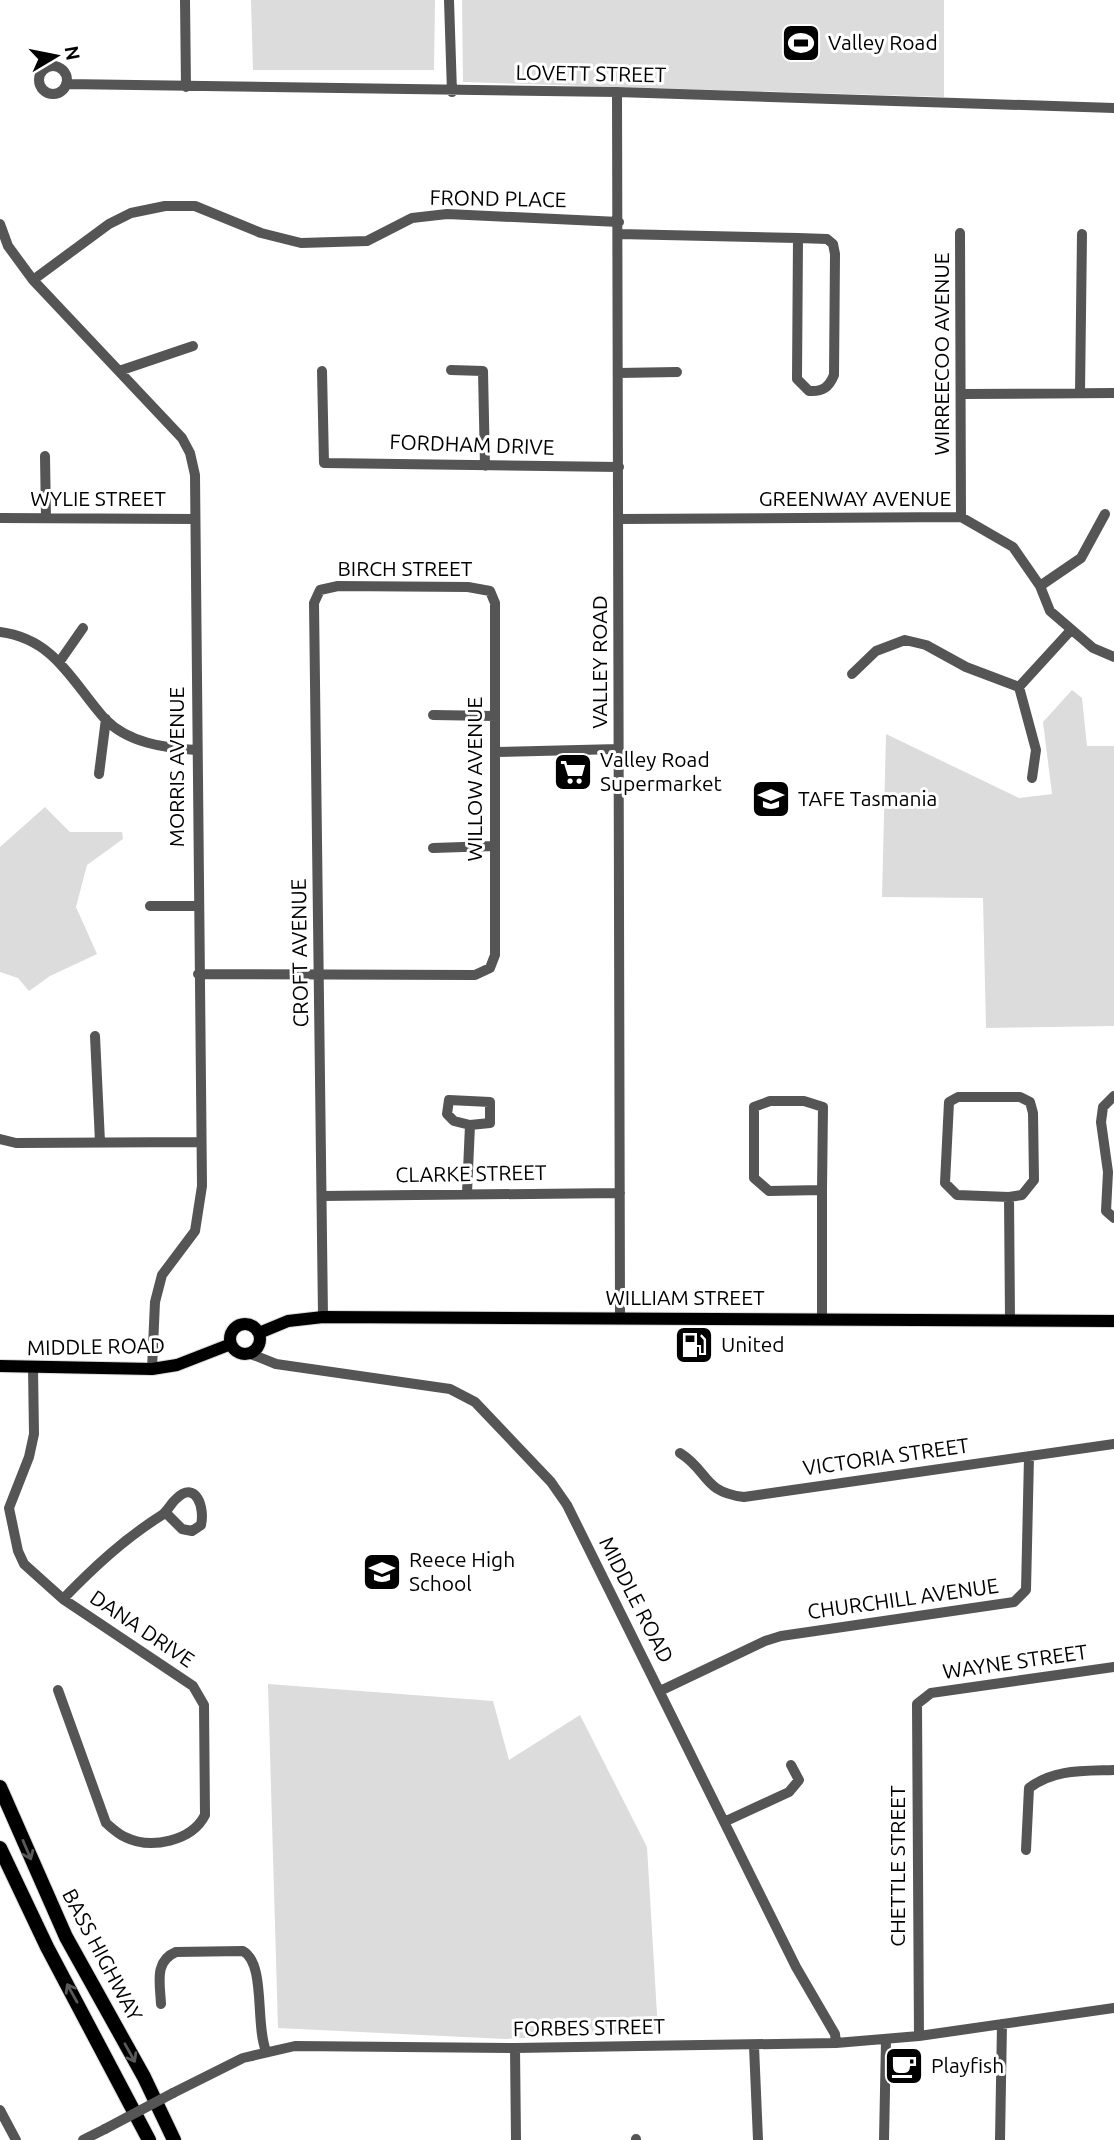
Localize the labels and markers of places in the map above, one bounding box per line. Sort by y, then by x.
sports icon: Valley Road [780,22,822,64]
place label: Valley Road [828,30,938,54]
place label: Valley Road Supermarket [600,747,722,795]
supermarket icon: Valley Road Supermarket [552,751,594,793]
school or university icon: TAFE Tasmania [750,778,792,820]
place label: TAFE Tasmania [798,786,937,810]
fuel station icon: United [673,1324,715,1366]
place label: United [721,1332,785,1356]
place label: Reece High School [409,1547,515,1595]
school or university icon: Reece High School [361,1551,403,1593]
cafe icon: Playfish [883,2045,925,2087]
place label: Playfish [931,2053,1004,2077]

